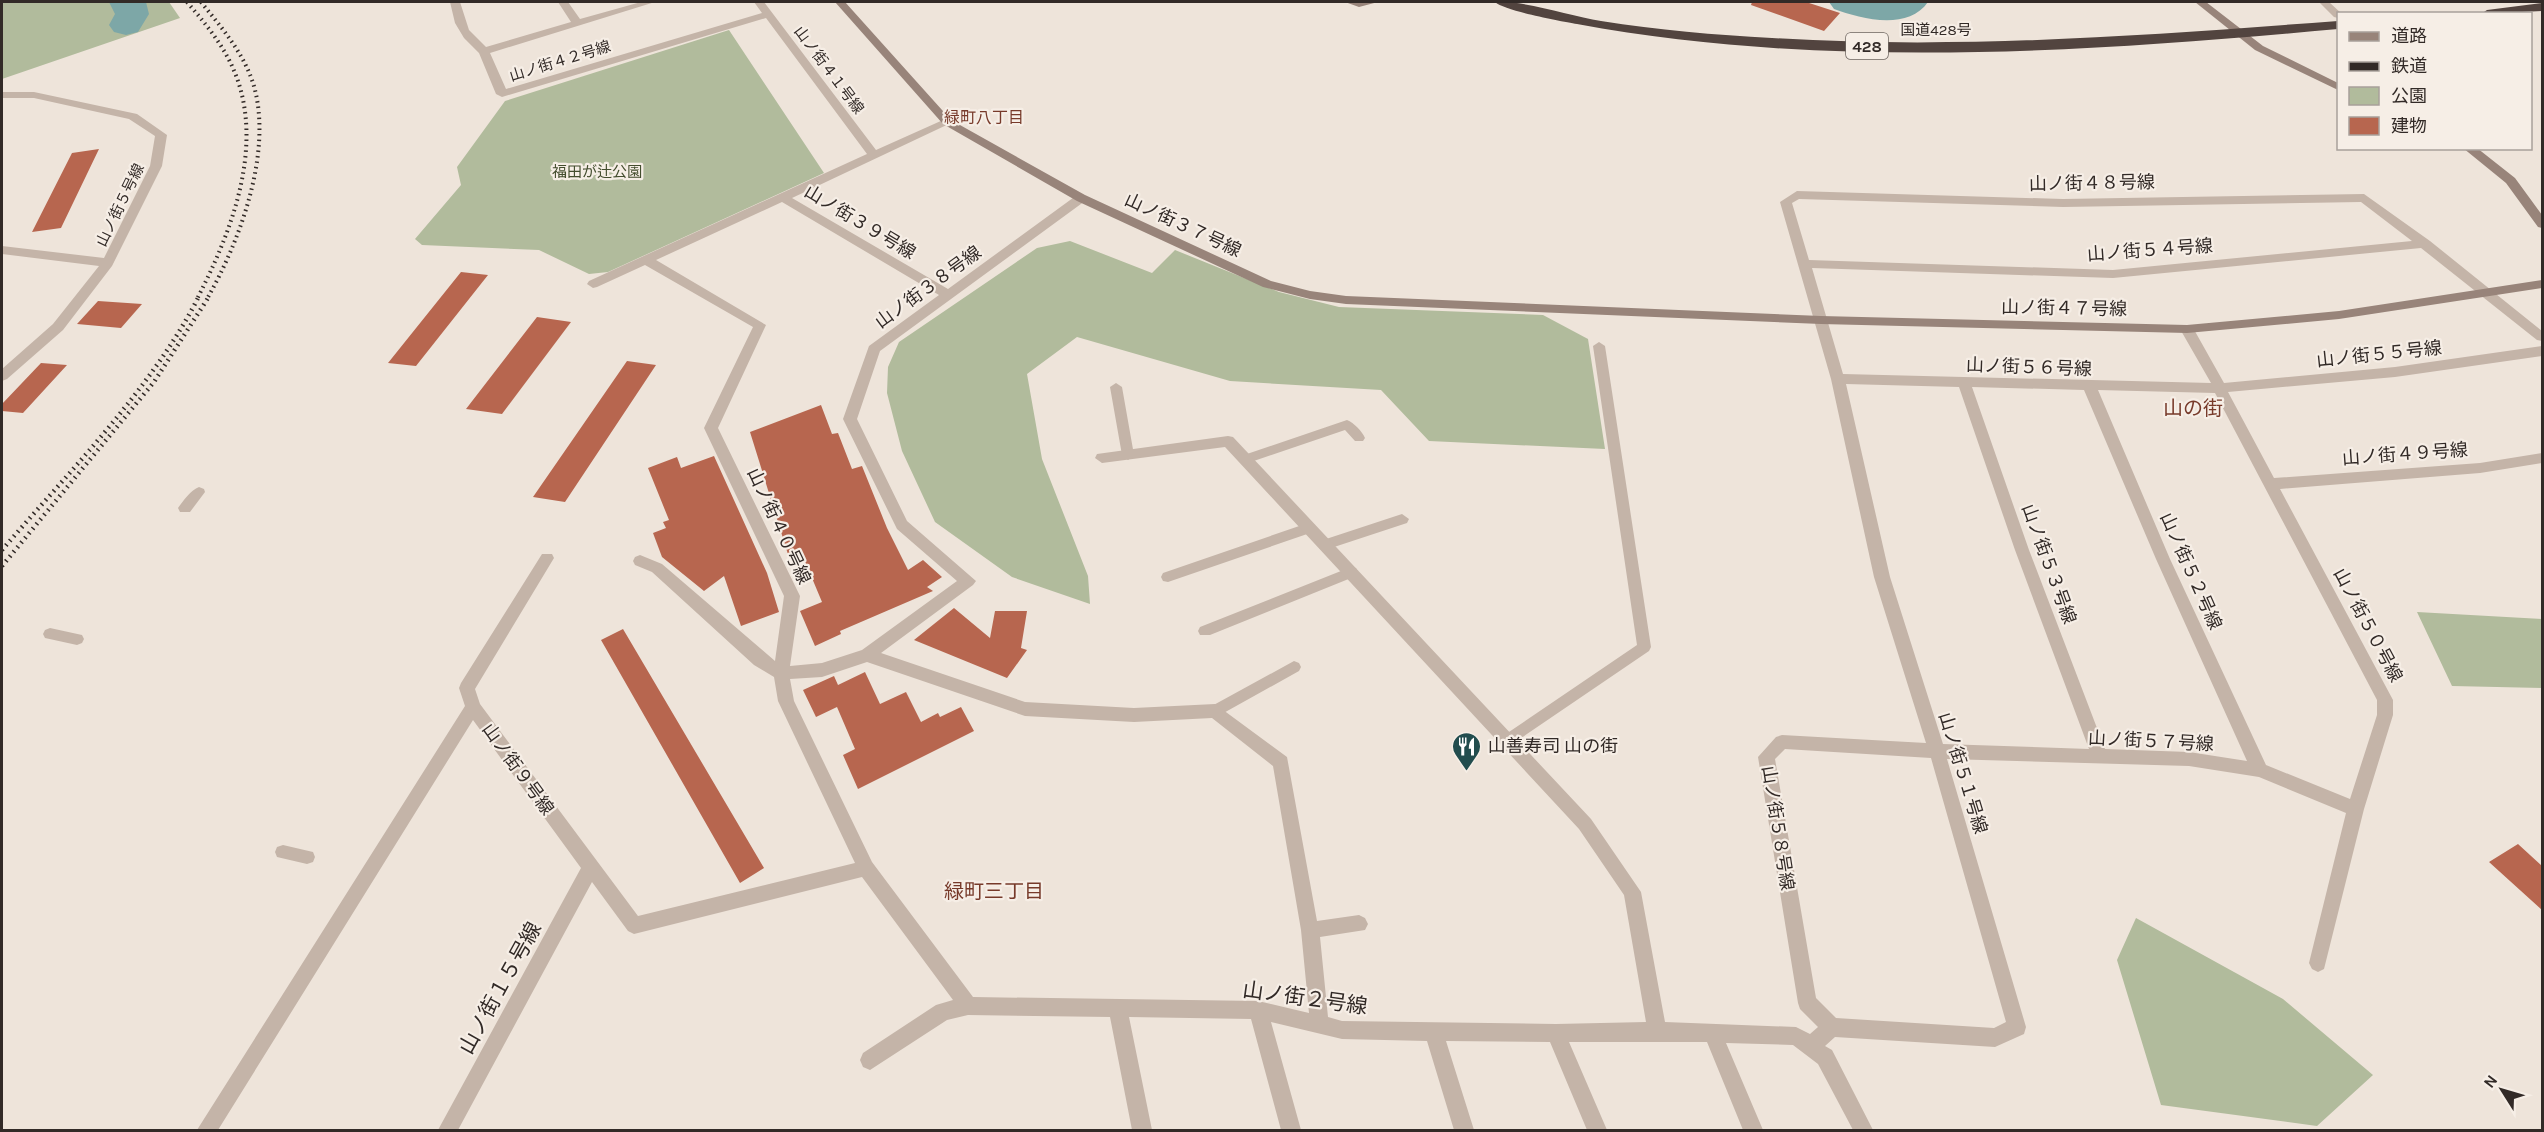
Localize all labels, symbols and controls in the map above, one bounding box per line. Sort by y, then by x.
legend [2337,12,2532,150]
street label: 国道428号 [1900,21,1972,39]
street label: 山ノ街４１号線 [790,23,868,117]
text: 道路 [2391,25,2427,47]
road number: 428 [1846,33,1888,59]
street label: 山ノ街４２号線 [507,37,613,85]
text: 鉄道 [2391,55,2427,77]
text: 公園 [2391,85,2427,107]
district label: 緑町八丁目 [944,108,1024,127]
text: 建物 [2391,115,2427,137]
street label: 山ノ街５号線 [92,161,148,249]
park label: 福田が辻公園 [552,163,642,181]
street label: 山ノ街４８号線 [2029,171,2155,195]
street label: 山ノ街３９号線 [800,180,920,264]
street label: 山ノ街３７号線 [1121,188,1245,262]
street label: 山ノ街５４号線 [2086,235,2214,265]
street label: 山ノ街３８号線 [871,241,985,333]
street label: 山ノ街４７号線 [2001,296,2127,320]
street label: 山ノ街５５号線 [2315,336,2443,372]
street label: 山ノ街５６号線 [1966,354,2092,380]
district label: 山の街 [2163,397,2223,420]
street label: 山ノ街４９号線 [2341,439,2469,469]
street label: 山ノ街４０号線 [742,464,816,588]
street label: 山ノ街５３号線 [2017,501,2081,627]
street label: 山ノ街５２号線 [2155,509,2227,633]
street label: 山ノ街５０号線 [2329,564,2407,686]
street label: 山ノ街５１号線 [1934,710,1992,836]
street label: 山ノ街９号線 [477,719,559,819]
street label: 山ノ街５７号線 [2088,727,2214,755]
restaurant icon: 山善寿司 山の街 [1451,730,1483,772]
place label: 山善寿司 山の街 [1488,735,1618,757]
street label: 山ノ街５８号線 [1757,764,1799,892]
district label: 緑町三丁目 [944,880,1044,903]
street label: 山ノ街１５号線 [454,918,546,1058]
street label: 山ノ街２号線 [1241,977,1369,1019]
north arrow [2472,1060,2532,1120]
text: N [2479,1071,2501,1092]

